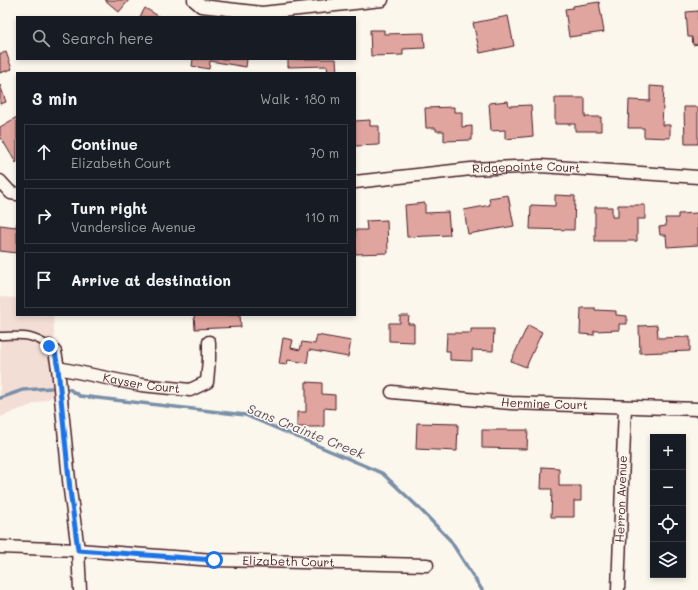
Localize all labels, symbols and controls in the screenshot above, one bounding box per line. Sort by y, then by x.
search box [16,16,356,60]
icon: search [30,27,52,49]
text: Search here [62,28,153,48]
text: 3 min [32,87,77,109]
text: Walk · 180 m [260,90,340,107]
text: Continue [71,134,138,154]
icon: ahead [33,141,55,163]
text: 70 m [309,144,339,161]
text: Elizabeth Court [71,154,171,171]
street label: Ridgepointe Court [472,157,581,176]
text: Turn right [71,198,148,218]
icon: right [33,205,55,227]
text: 110 m [305,208,339,225]
text: Vanderslice Avenue [71,218,196,235]
icon: arrive [33,269,55,291]
text: Arrive at destination [71,270,231,290]
route end [40,337,58,355]
street label: Kayser Court [102,368,181,396]
street label: Hermine Court [500,393,588,412]
water label: Sans Crainte Creek [245,399,368,462]
map controls [650,434,686,578]
button: + [650,434,686,470]
street label: Herron Avenue [611,455,630,543]
button: − [650,470,686,506]
button: locate [650,506,686,542]
button: layers [650,542,686,578]
route start [205,551,223,569]
street label: Elizabeth Court [242,552,335,570]

